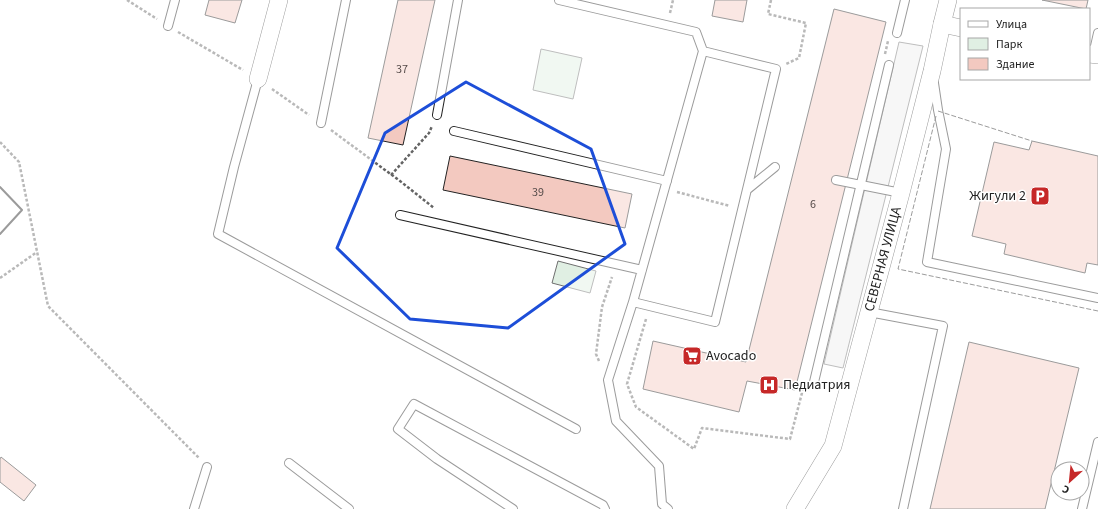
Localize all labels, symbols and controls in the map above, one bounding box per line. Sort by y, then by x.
legend [960,8,1090,80]
text: Улица [996,16,1027,33]
text: Парк [996,36,1022,53]
text: Здание [996,56,1035,73]
house number: 37 [396,61,408,78]
house number: 39 [532,184,544,201]
parking icon: Жигули 2 [1029,185,1051,207]
place label: Жигули 2 [969,186,1026,206]
house number: 6 [810,196,816,213]
street label: СЕВЕРНАЯ УЛИЦА [860,204,907,314]
supermarket icon: Avocado [681,345,703,367]
place label: Avocado [706,346,756,366]
hospital icon: Педиатрия [758,374,780,396]
place label: Педиатрия [783,375,851,395]
north arrow [1050,461,1090,501]
text: С [1059,481,1072,498]

